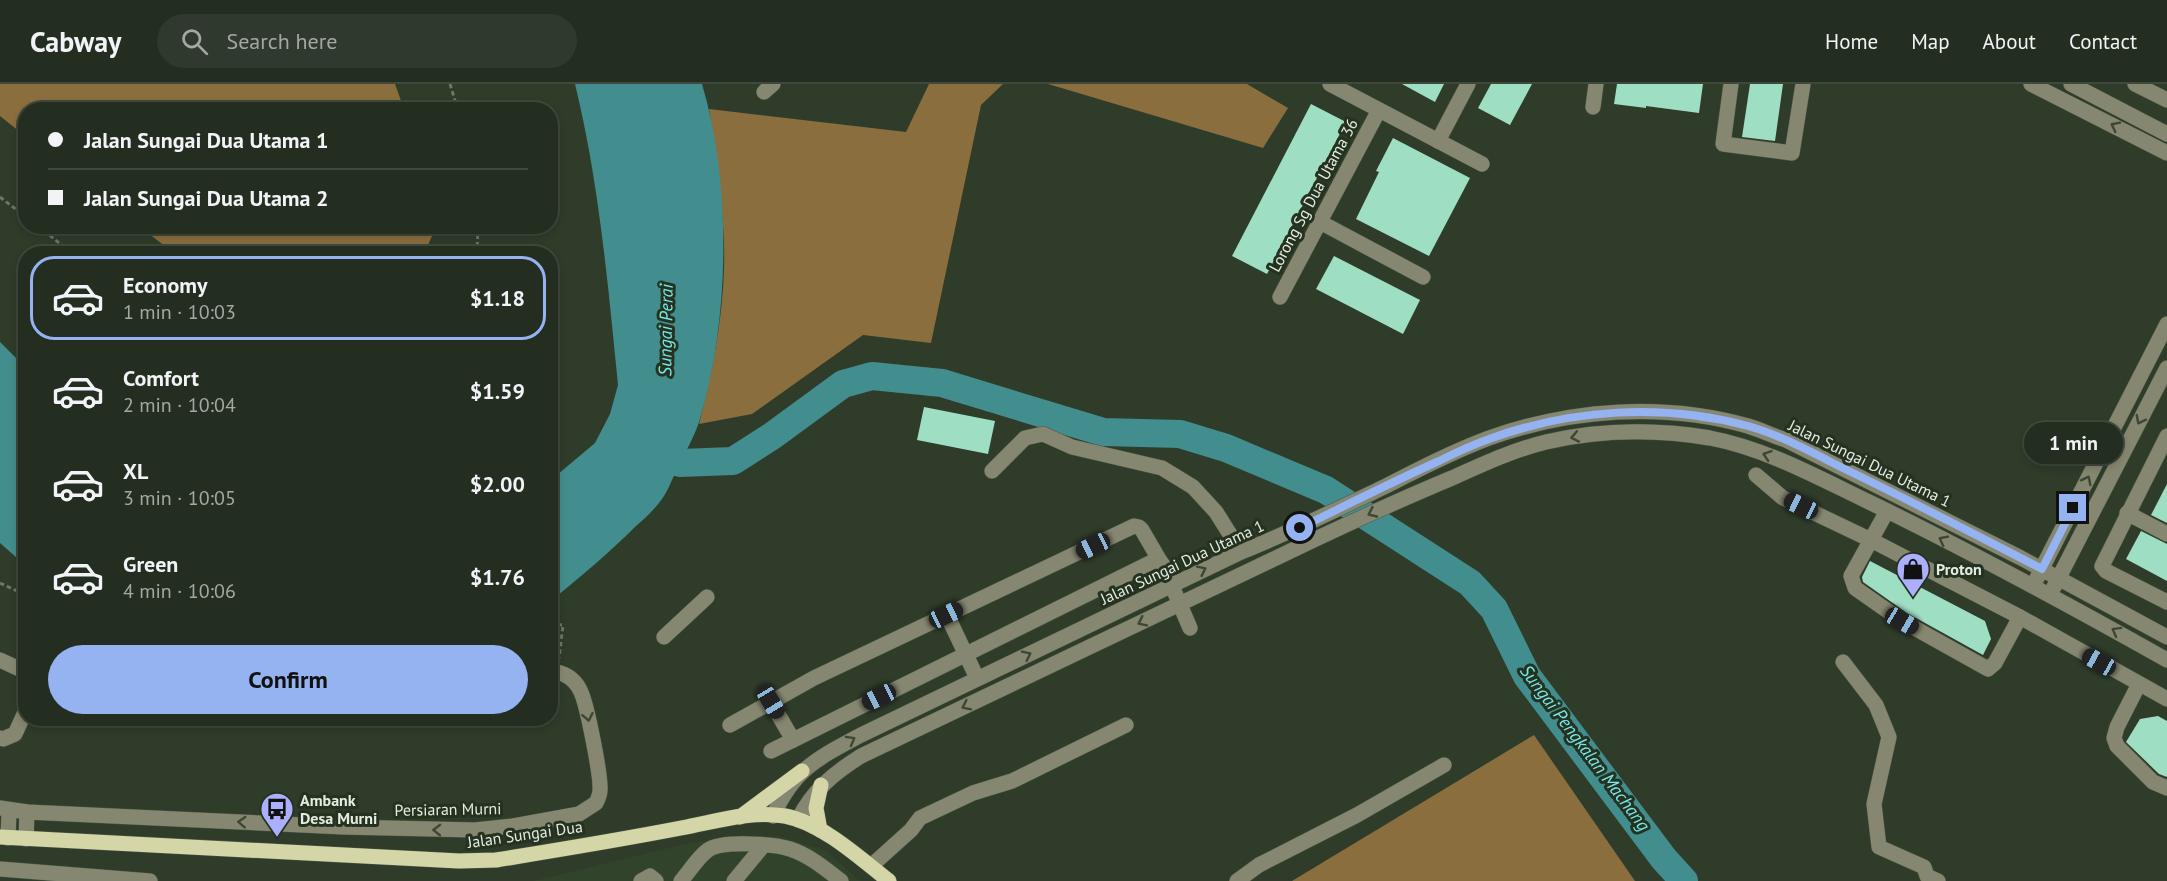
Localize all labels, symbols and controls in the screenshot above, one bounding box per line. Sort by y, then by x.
search box [157,14,577,68]
text: Cabway [30,23,121,60]
icon: search [178,25,211,58]
text: Search here [226,27,337,55]
text: Home [1825,28,1878,55]
text: Map [1911,28,1950,55]
text: About [1983,28,2036,55]
text: Contact [2069,28,2137,55]
street label: Lorong Sg Dua Utama 36 [1264,115,1362,275]
one-way arrow [2110,122,2121,134]
text: Jalan Sungai Dua Utama 1 [84,126,328,154]
text: Jalan Sungai Dua Utama 2 [84,184,328,212]
icon: car [51,271,105,325]
text: Economy [123,271,207,299]
water label: Sungai Perai [653,282,678,376]
text: $1.18 [470,284,525,312]
text: 1 min · 10:03 [123,299,236,325]
icon: car [51,364,105,418]
text: Comfort [123,364,199,392]
text: $1.59 [470,377,525,405]
text: 2 min · 10:04 [123,392,236,418]
one-way arrow [2136,414,2147,425]
street label: Jalan Sungai Dua Utama 1 [1785,415,1954,511]
callout: 1 min [2024,421,2122,463]
one-way arrow [1571,430,1581,443]
text: 1 min [2049,430,2098,456]
one-way arrow [1762,449,1773,462]
icon: car [51,457,105,511]
text: XL [123,457,148,485]
text: $2.00 [470,470,525,498]
one-way arrow [2080,475,2092,486]
text: 3 min · 10:05 [123,485,236,511]
car [1781,490,1821,522]
route end [2059,494,2086,521]
one-way arrow [1367,506,1378,518]
route start [1286,514,1313,541]
street label: Jalan Sungai Dua Utama 1 [1096,515,1267,609]
car [1073,530,1113,562]
one-way arrow [1938,536,1949,547]
icon: car [51,550,105,604]
text: Green [123,550,178,578]
shop icon: Proton [1895,551,1931,598]
place label: Proton [1936,559,1982,579]
text: $1.76 [470,563,525,591]
one-way arrow [1196,566,1207,578]
text: 4 min · 10:06 [123,578,236,604]
car [926,599,966,631]
car [1882,604,1922,638]
one-way arrow [1138,615,1149,627]
one-way arrow [2112,627,2122,639]
button: Confirm [48,645,528,714]
car [2079,645,2119,679]
one-way arrow [1020,650,1031,662]
water label: Sungai Pengkalan Machang [1515,660,1655,835]
car [859,681,899,713]
car [754,682,788,722]
one-way arrow [962,699,973,711]
one-way arrow [581,712,594,722]
one-way arrow [845,736,855,747]
place label: Ambank Desa Murni [300,790,377,828]
bus stop icon: Ambank Desa Murni [259,791,295,838]
street label: Persiaran Murni [394,798,502,820]
one-way arrow [238,816,247,829]
street label: Jalan Sungai Dua [465,816,584,852]
one-way arrow [433,823,442,836]

